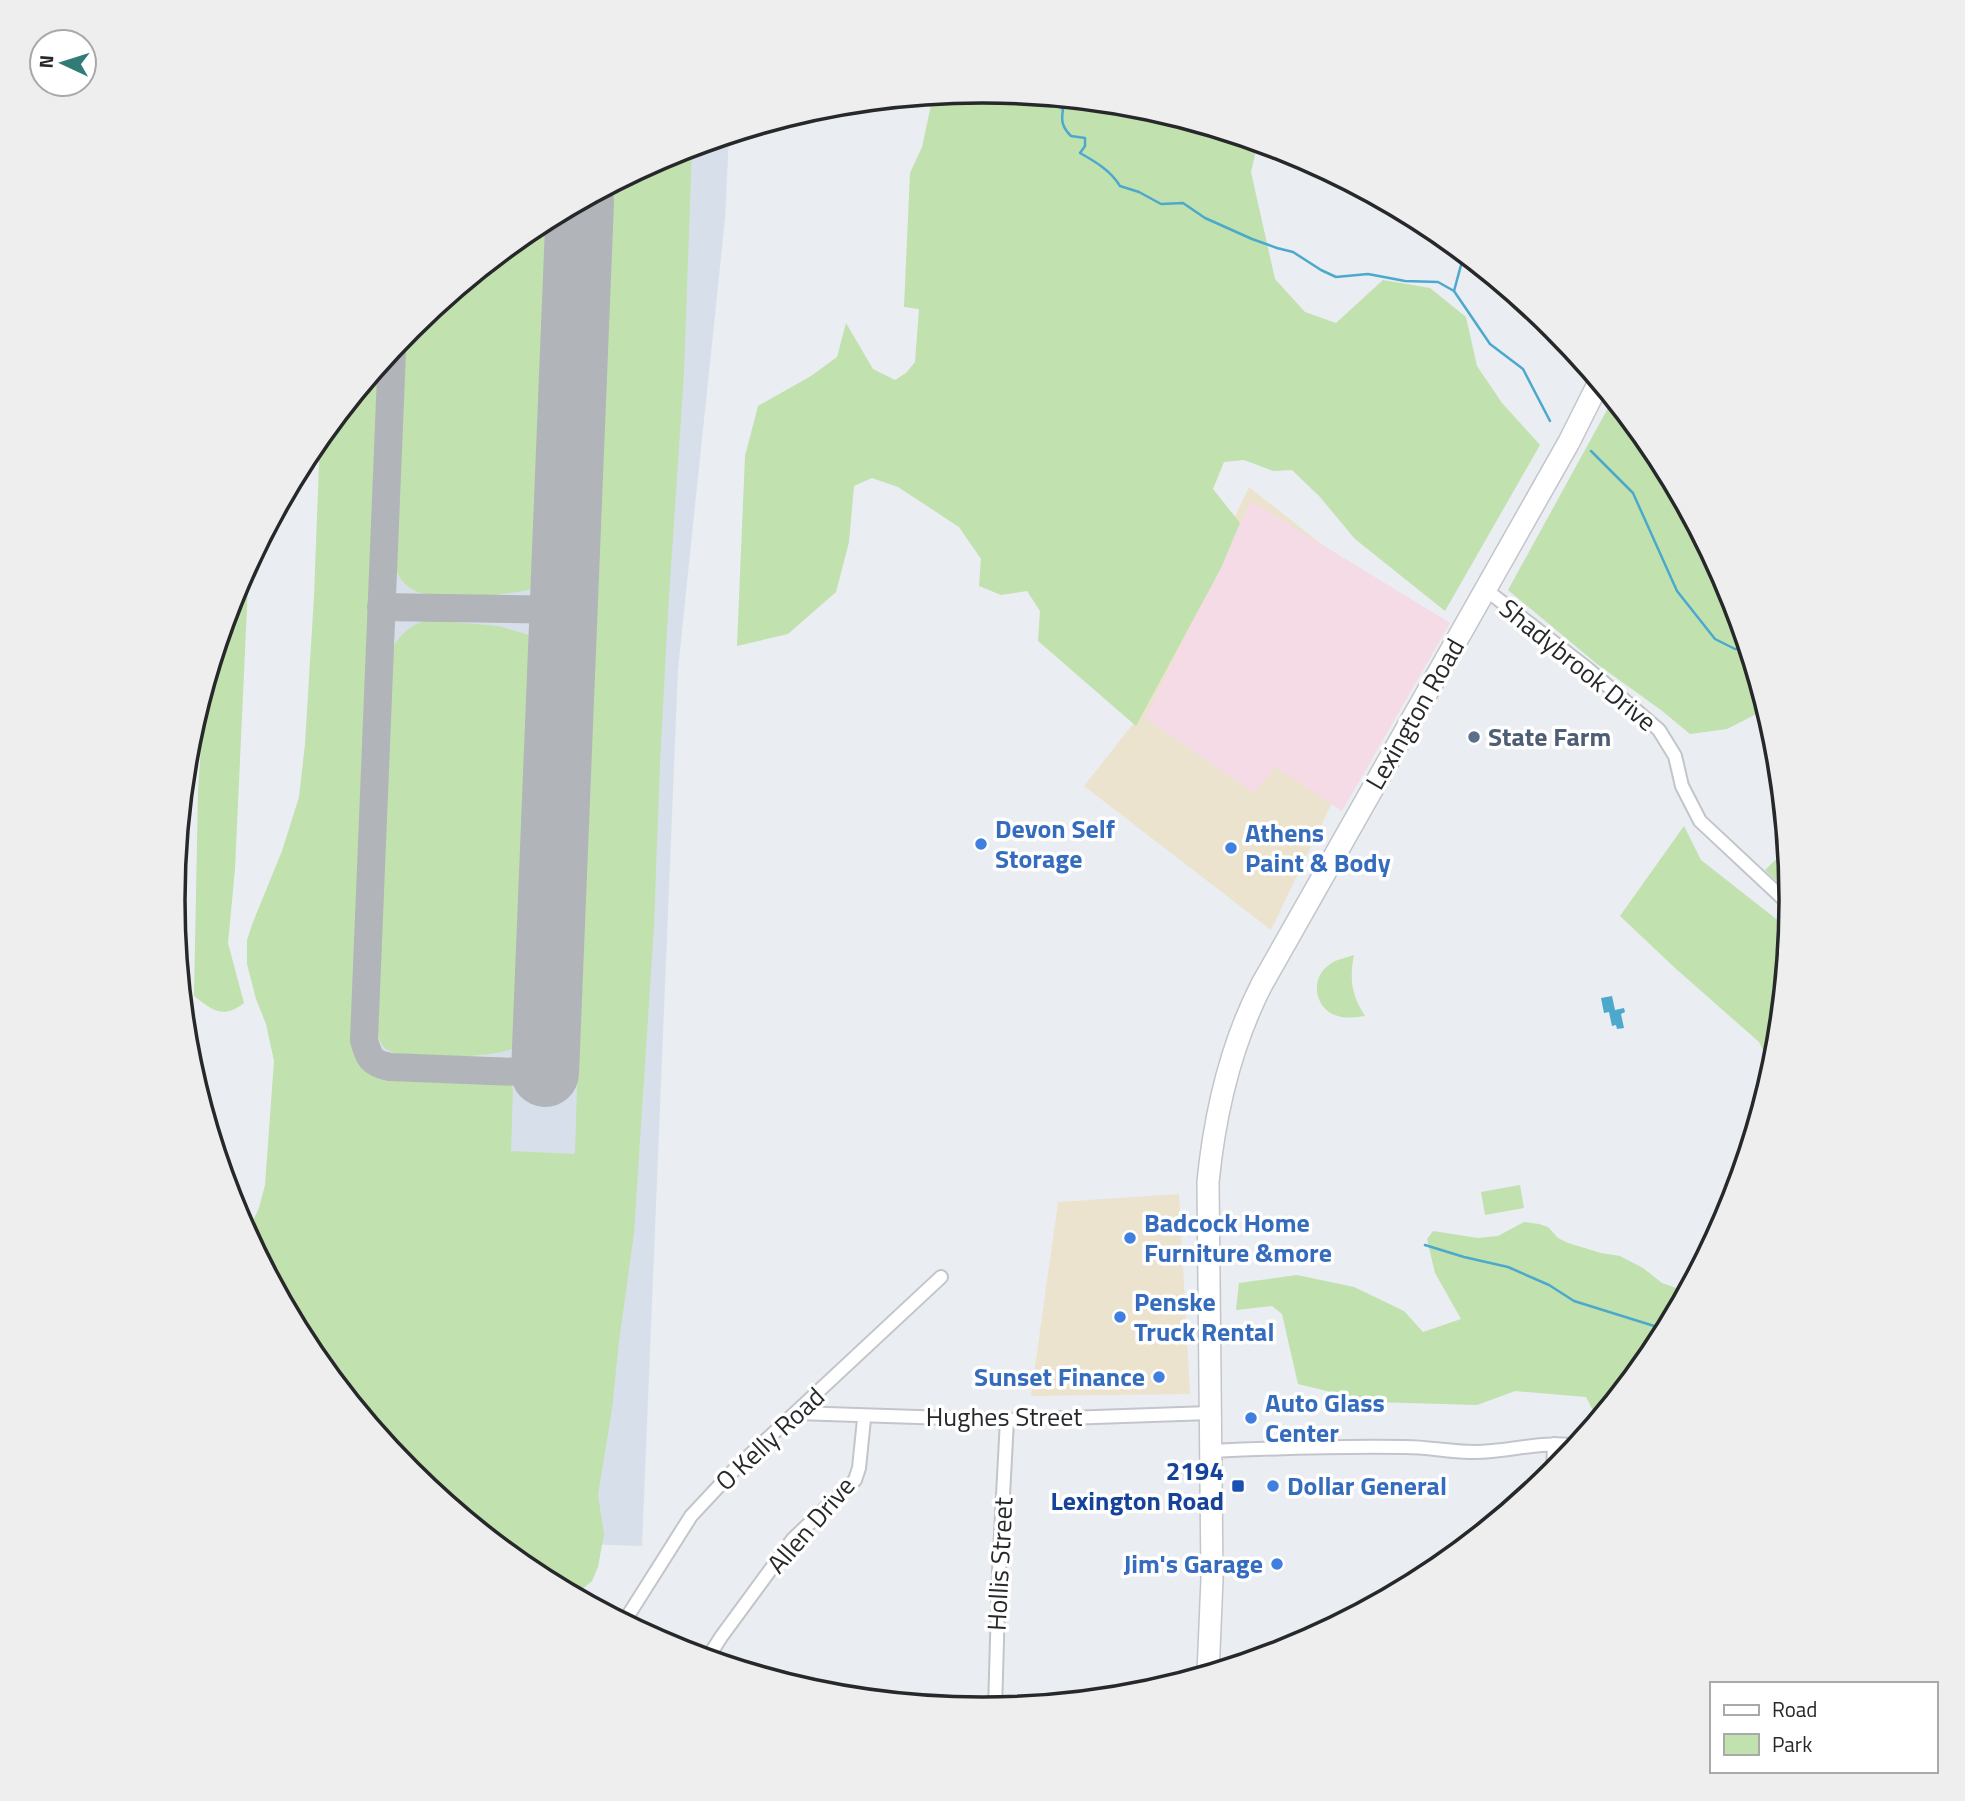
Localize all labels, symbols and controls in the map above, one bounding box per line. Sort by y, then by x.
north arrow [28,28,98,98]
text: N [31,54,60,69]
street label: Shadybrook Drive [1491,589,1665,740]
street label: Lexington Road [1355,631,1474,797]
place label: State Farm [1488,717,1611,756]
marker: State Farm [1466,729,1482,745]
place label: Devon Self Storage [995,809,1115,878]
place label: Athens Paint & Body [1245,813,1391,882]
marker: Devon Self Storage [973,836,989,852]
marker: Athens Paint & Body [1223,840,1239,856]
place label: Badcock Home Furniture &more [1144,1203,1332,1272]
marker: Badcock Home Furniture &more [1122,1230,1138,1246]
place label: Penske Truck Rental [1134,1282,1274,1351]
marker: Penske Truck Rental [1112,1309,1128,1325]
place label: Sunset Finance [974,1357,1145,1396]
marker: Sunset Finance [1151,1369,1167,1385]
street label: O Kelly Road [706,1378,833,1500]
place label: Auto Glass Center [1265,1383,1385,1452]
street label: Hughes Street [926,1397,1082,1436]
marker: Auto Glass Center [1243,1410,1259,1426]
place label: 2194 Lexington Road [1050,1451,1224,1520]
place label: Dollar General [1287,1466,1447,1505]
street label: Allen Drive [757,1468,864,1582]
marker: 2194 Lexington Road [1230,1478,1246,1494]
marker: Dollar General [1265,1478,1281,1494]
street label: Hollis Street [977,1496,1022,1632]
place label: Jim's Garage [1123,1544,1263,1583]
marker: Jim's Garage [1269,1556,1285,1572]
legend [1710,1682,1937,1773]
text: Road [1772,1693,1817,1725]
text: Park [1772,1728,1812,1760]

